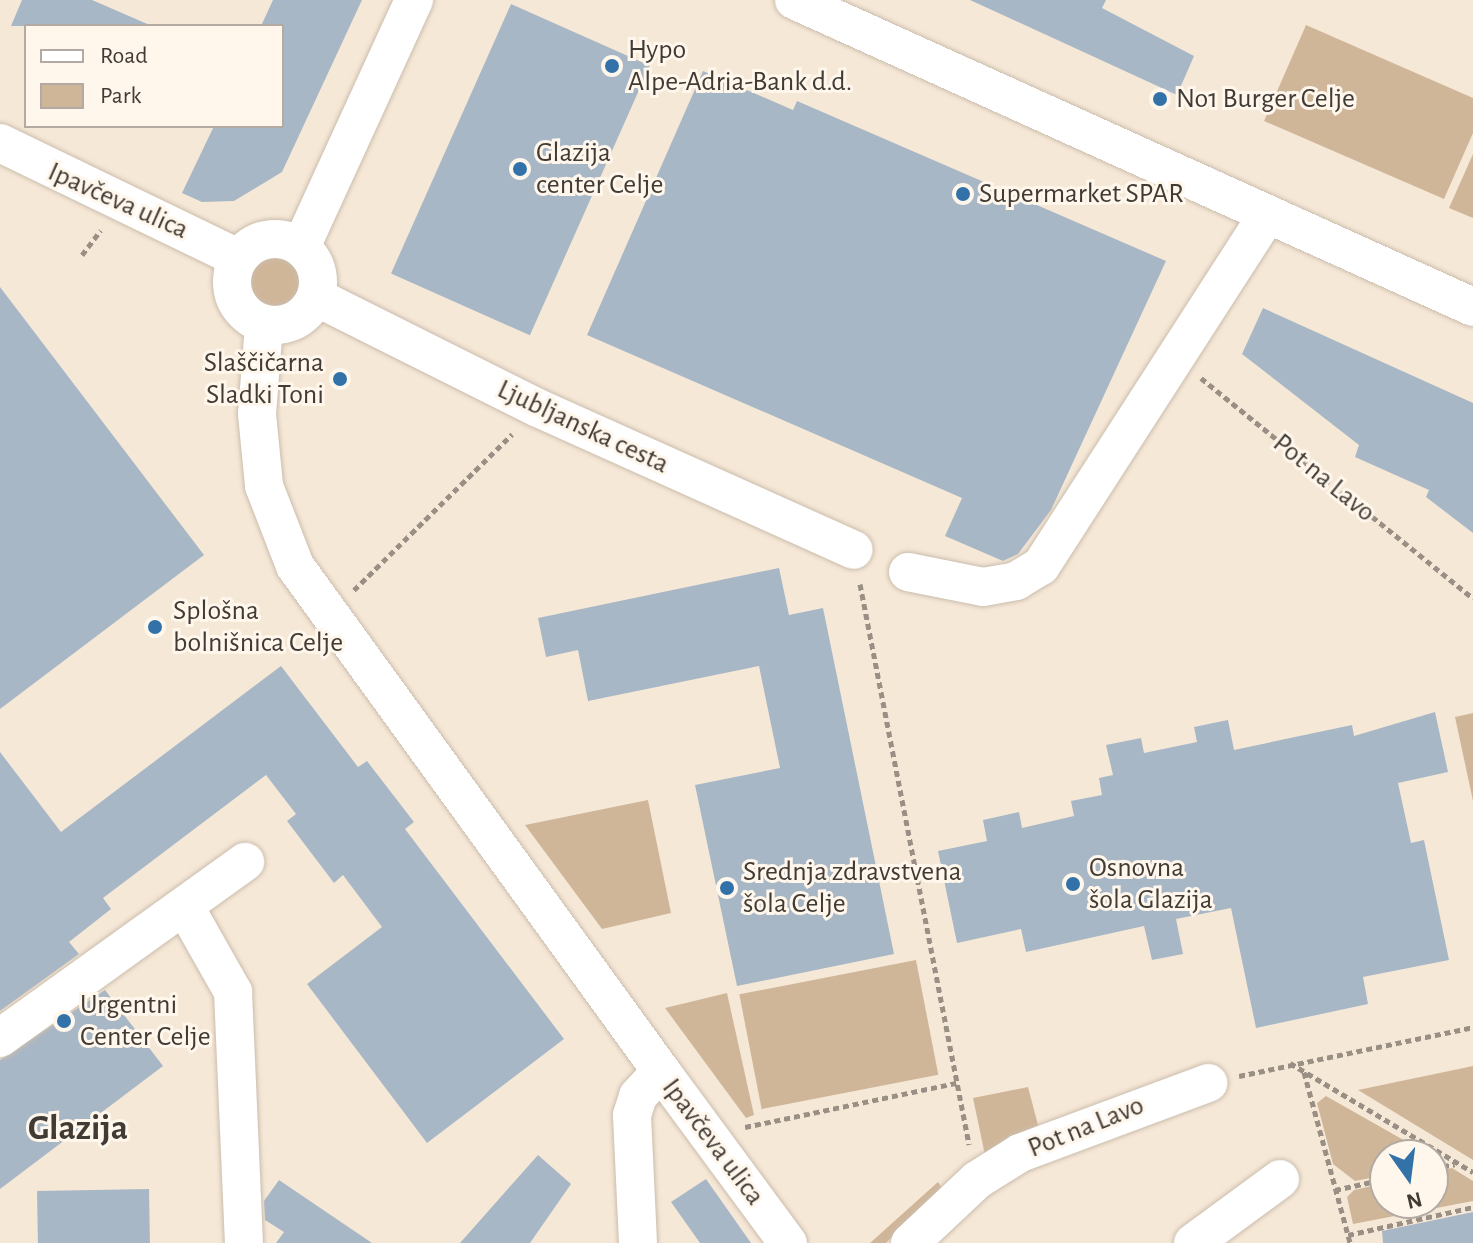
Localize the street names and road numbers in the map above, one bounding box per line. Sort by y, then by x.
street label: Ipavčeva ulica [43,155,193,247]
street label: Ljubljanska cesta [492,373,674,481]
street label: Pot na Lavo [1266,427,1382,529]
street label: Ipavčeva ulica [654,1072,772,1212]
street label: Pot na Lavo [1023,1089,1149,1165]

